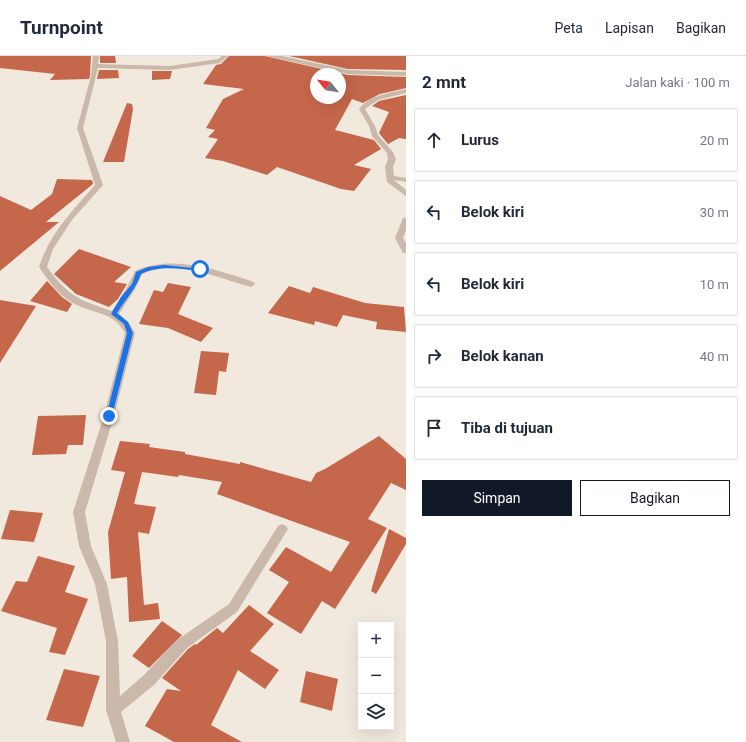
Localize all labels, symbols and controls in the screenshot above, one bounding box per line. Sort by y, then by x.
text: Turnpoint [20,16,103,39]
text: Peta [555,20,583,36]
text: Lapisan [605,20,654,36]
text: Bagikan [676,20,726,36]
north arrow [310,68,346,104]
text: 2 mnt [422,72,466,92]
text: Jalan kaki · 100 m [625,75,730,90]
icon: ahead [423,129,445,151]
text: Lurus [461,131,499,149]
text: 20 m [700,133,729,148]
icon: left [423,201,445,223]
text: Belok kiri [461,203,524,221]
text: 30 m [700,205,729,220]
route start [191,260,209,278]
icon: left [423,273,445,295]
text: Belok kiri [461,275,524,293]
text: 10 m [700,277,729,292]
icon: right [423,345,445,367]
text: Belok kanan [461,347,544,365]
text: 40 m [700,349,729,364]
route end [100,407,118,425]
icon: arrive [423,417,445,439]
text: Tiba di tujuan [461,419,553,437]
button: Simpan [422,480,572,516]
button: Bagikan [580,480,730,516]
map controls [358,622,394,730]
button: + [358,622,394,658]
button: − [358,658,394,694]
button: layers [358,694,394,730]

